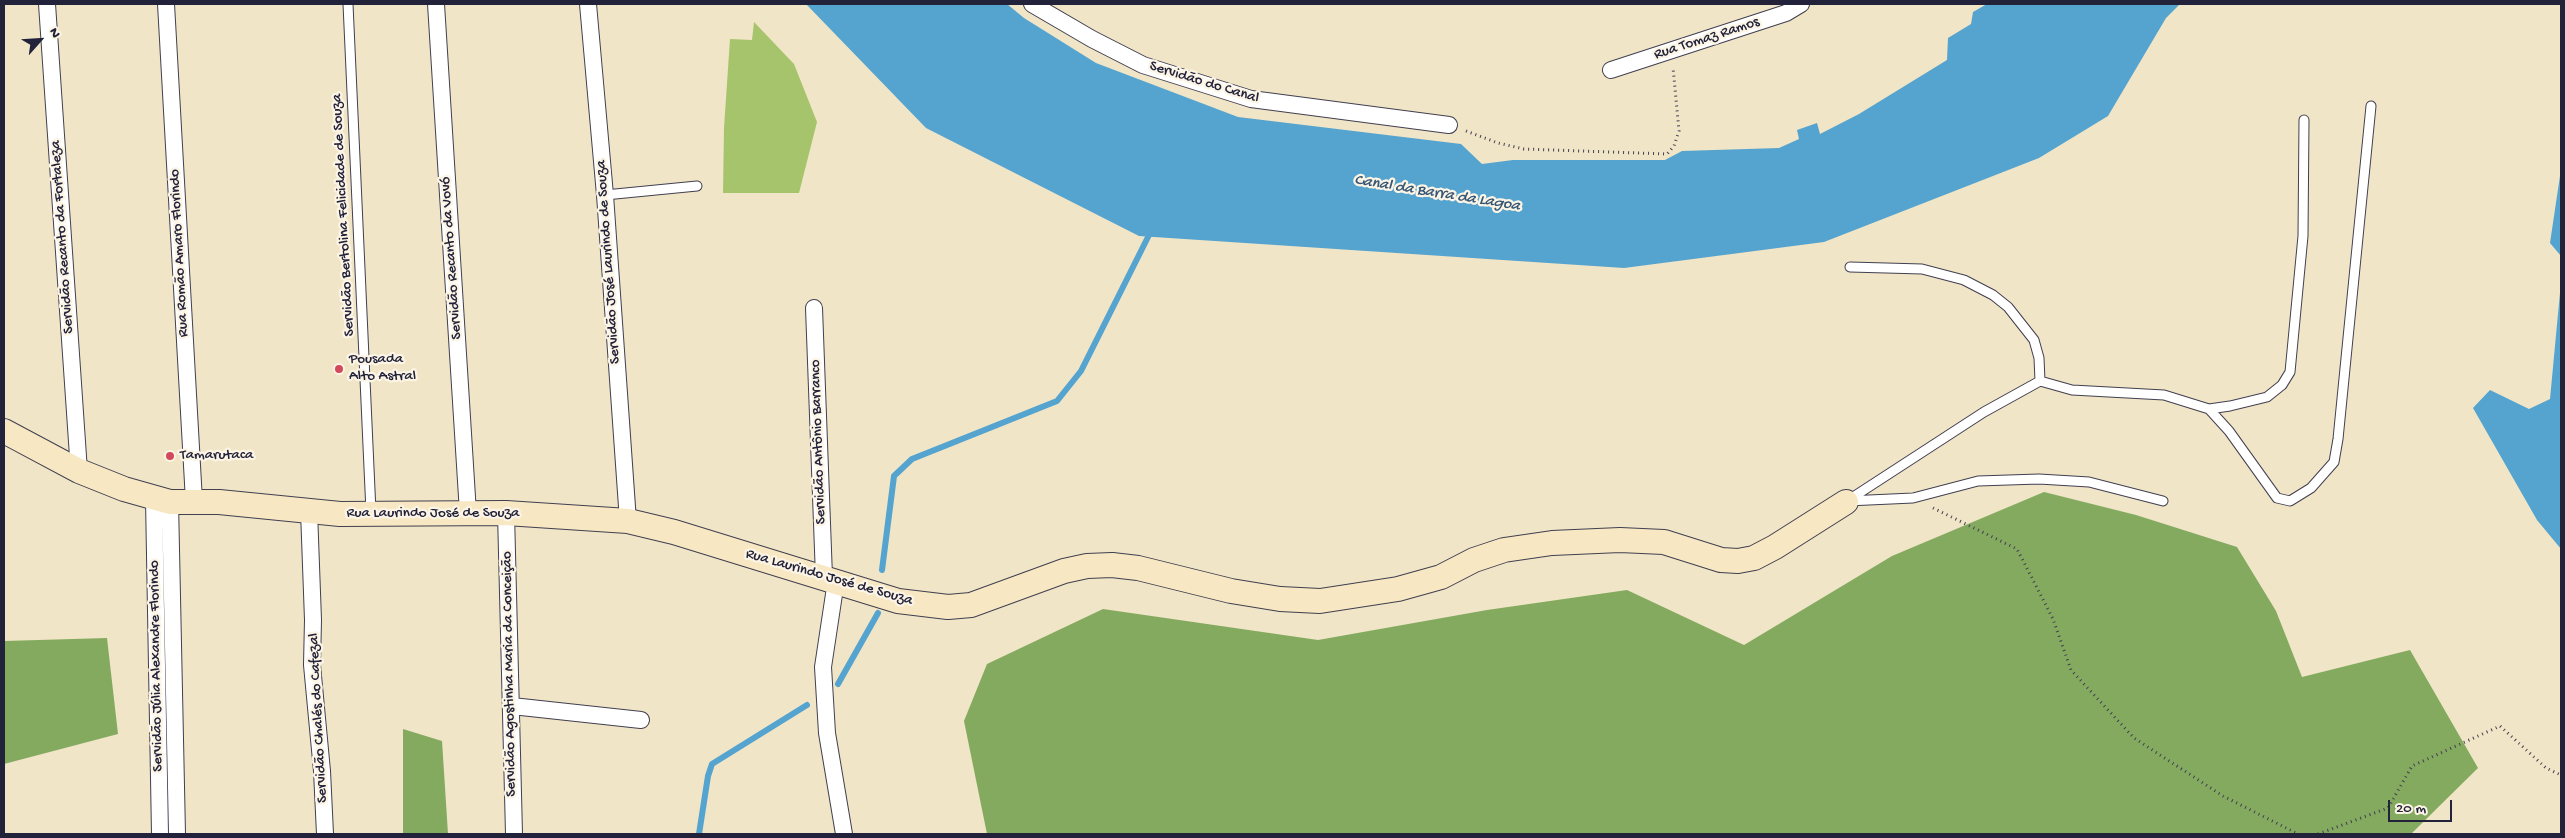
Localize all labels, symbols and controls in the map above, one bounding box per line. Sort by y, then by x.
street label: Rua Tomaz Ramos [1652,14,1762,64]
north arrow [15,15,65,65]
text: N [44,25,64,41]
street label: Servidão do Canal [1147,58,1261,108]
street label: Servidão Bertolina Felicidade de Souza [329,93,359,337]
street label: Servidão Recanto da Fortaleza [47,140,79,334]
street label: Servidão José Laurindo de Souza [593,159,625,365]
street label: Rua Romão Amaro Florindo [167,169,193,337]
water label: Canal da Barra da Lagoa [1353,171,1521,217]
street label: Servidão Recanto da Vovó [437,176,467,340]
place label: Pousada Alto Astral [349,351,416,386]
street label: Servidão Antônio Barranco [807,359,831,525]
marker: Pousada Alto Astral [333,363,345,375]
place label: Tamarutaca [180,447,253,465]
marker: Tamarutaca [164,450,176,462]
street label: Rua Laurindo José de Souza [347,505,519,523]
street label: Rua Laurindo José de Souza [743,546,915,610]
street label: Servidão Agostinha Maria da Conceição [499,551,521,797]
street label: Servidão Júlia Alexandre Florindo [146,560,168,772]
street label: Servidão Chalés do Cafezal [306,633,332,803]
scale bar [2390,790,2454,822]
text: 20 m [2396,800,2426,818]

